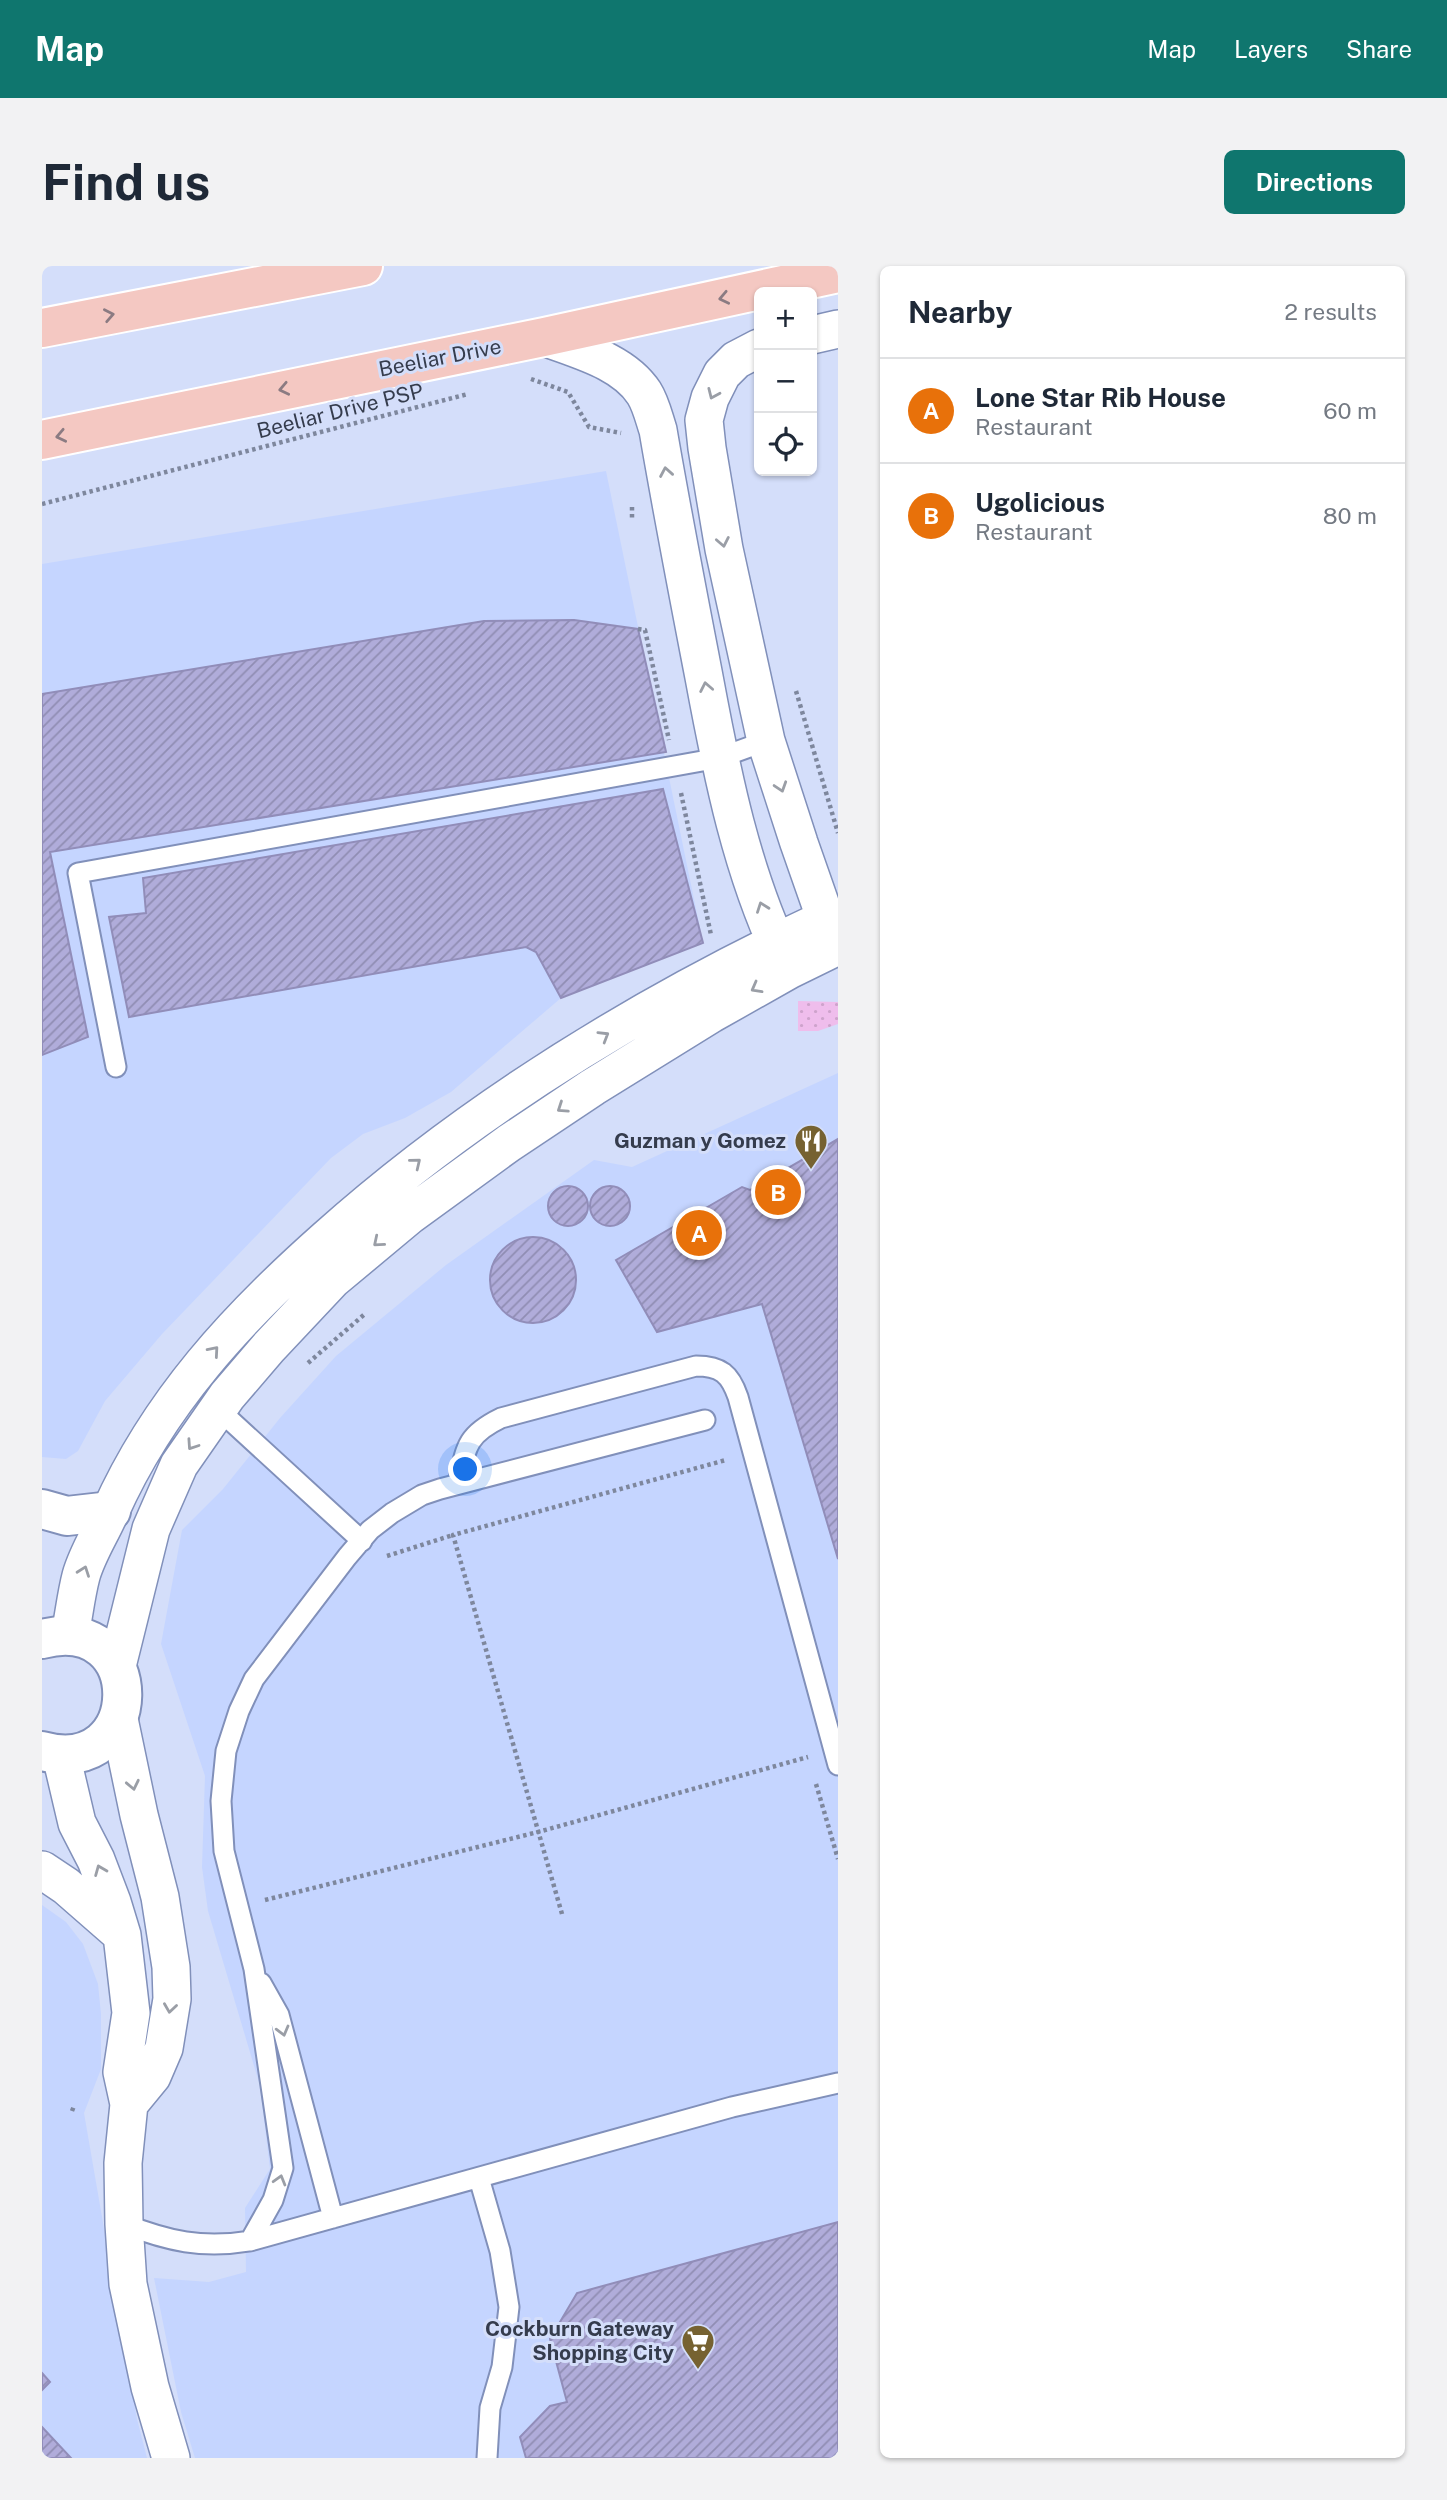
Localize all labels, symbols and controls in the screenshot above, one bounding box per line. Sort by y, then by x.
text: Map [35,30,104,68]
text: Map [1147,35,1196,63]
text: Layers [1234,35,1308,63]
text: Share [1346,35,1412,63]
button: Directions [1224,150,1405,214]
text: Find us [42,153,210,211]
map controls [754,287,817,476]
button: + [754,287,817,350]
one-way arrow [718,290,730,305]
text: Nearby [908,294,1012,330]
text: 2 results [1284,298,1377,325]
one-way arrow [103,308,115,323]
street label: Beeliar Drive [376,333,503,382]
button: − [754,350,817,413]
street label: Beeliar Drive PSP [254,378,426,443]
one-way arrow [278,381,290,396]
text: Lone Star Rib House [975,382,1226,413]
one-way arrow [707,387,721,399]
text: A [923,397,939,424]
text: 60 m [1323,397,1377,424]
button: locate [754,413,817,476]
text: Restaurant [975,413,1093,440]
one-way arrow [55,428,67,443]
one-way arrow [659,466,674,478]
text: Ugolicious [975,487,1105,518]
text: B [923,502,939,529]
text: 80 m [1323,502,1377,529]
text: Restaurant [975,518,1093,545]
one-way arrow [714,536,729,548]
one-way arrow [699,681,714,693]
one-way arrow [773,780,787,793]
one-way arrow [756,901,770,913]
one-way arrow [750,980,763,993]
one-way arrow [597,1031,610,1044]
one-way arrow [557,1100,570,1112]
restaurant icon: Guzman y Gomez [792,1122,830,1171]
place label: Guzman y Gomez [614,1128,786,1153]
one-way arrow [407,1159,420,1171]
pin: B [755,1166,801,1218]
pin: A [676,1207,722,1259]
one-way arrow [374,1234,387,1246]
one-way arrow [206,1346,218,1359]
one-way arrow [187,1437,200,1450]
your location [448,1452,482,1486]
one-way arrow [76,1565,90,1577]
one-way arrow [124,1779,139,1791]
one-way arrow [94,1864,108,1876]
one-way arrow [163,2003,178,2014]
one-way arrow [275,2025,289,2037]
one-way arrow [272,2175,286,2187]
place label: Cockburn Gateway Shopping City [485,2316,674,2365]
supermarket icon: Cockburn Gateway Shopping City [679,2322,717,2371]

